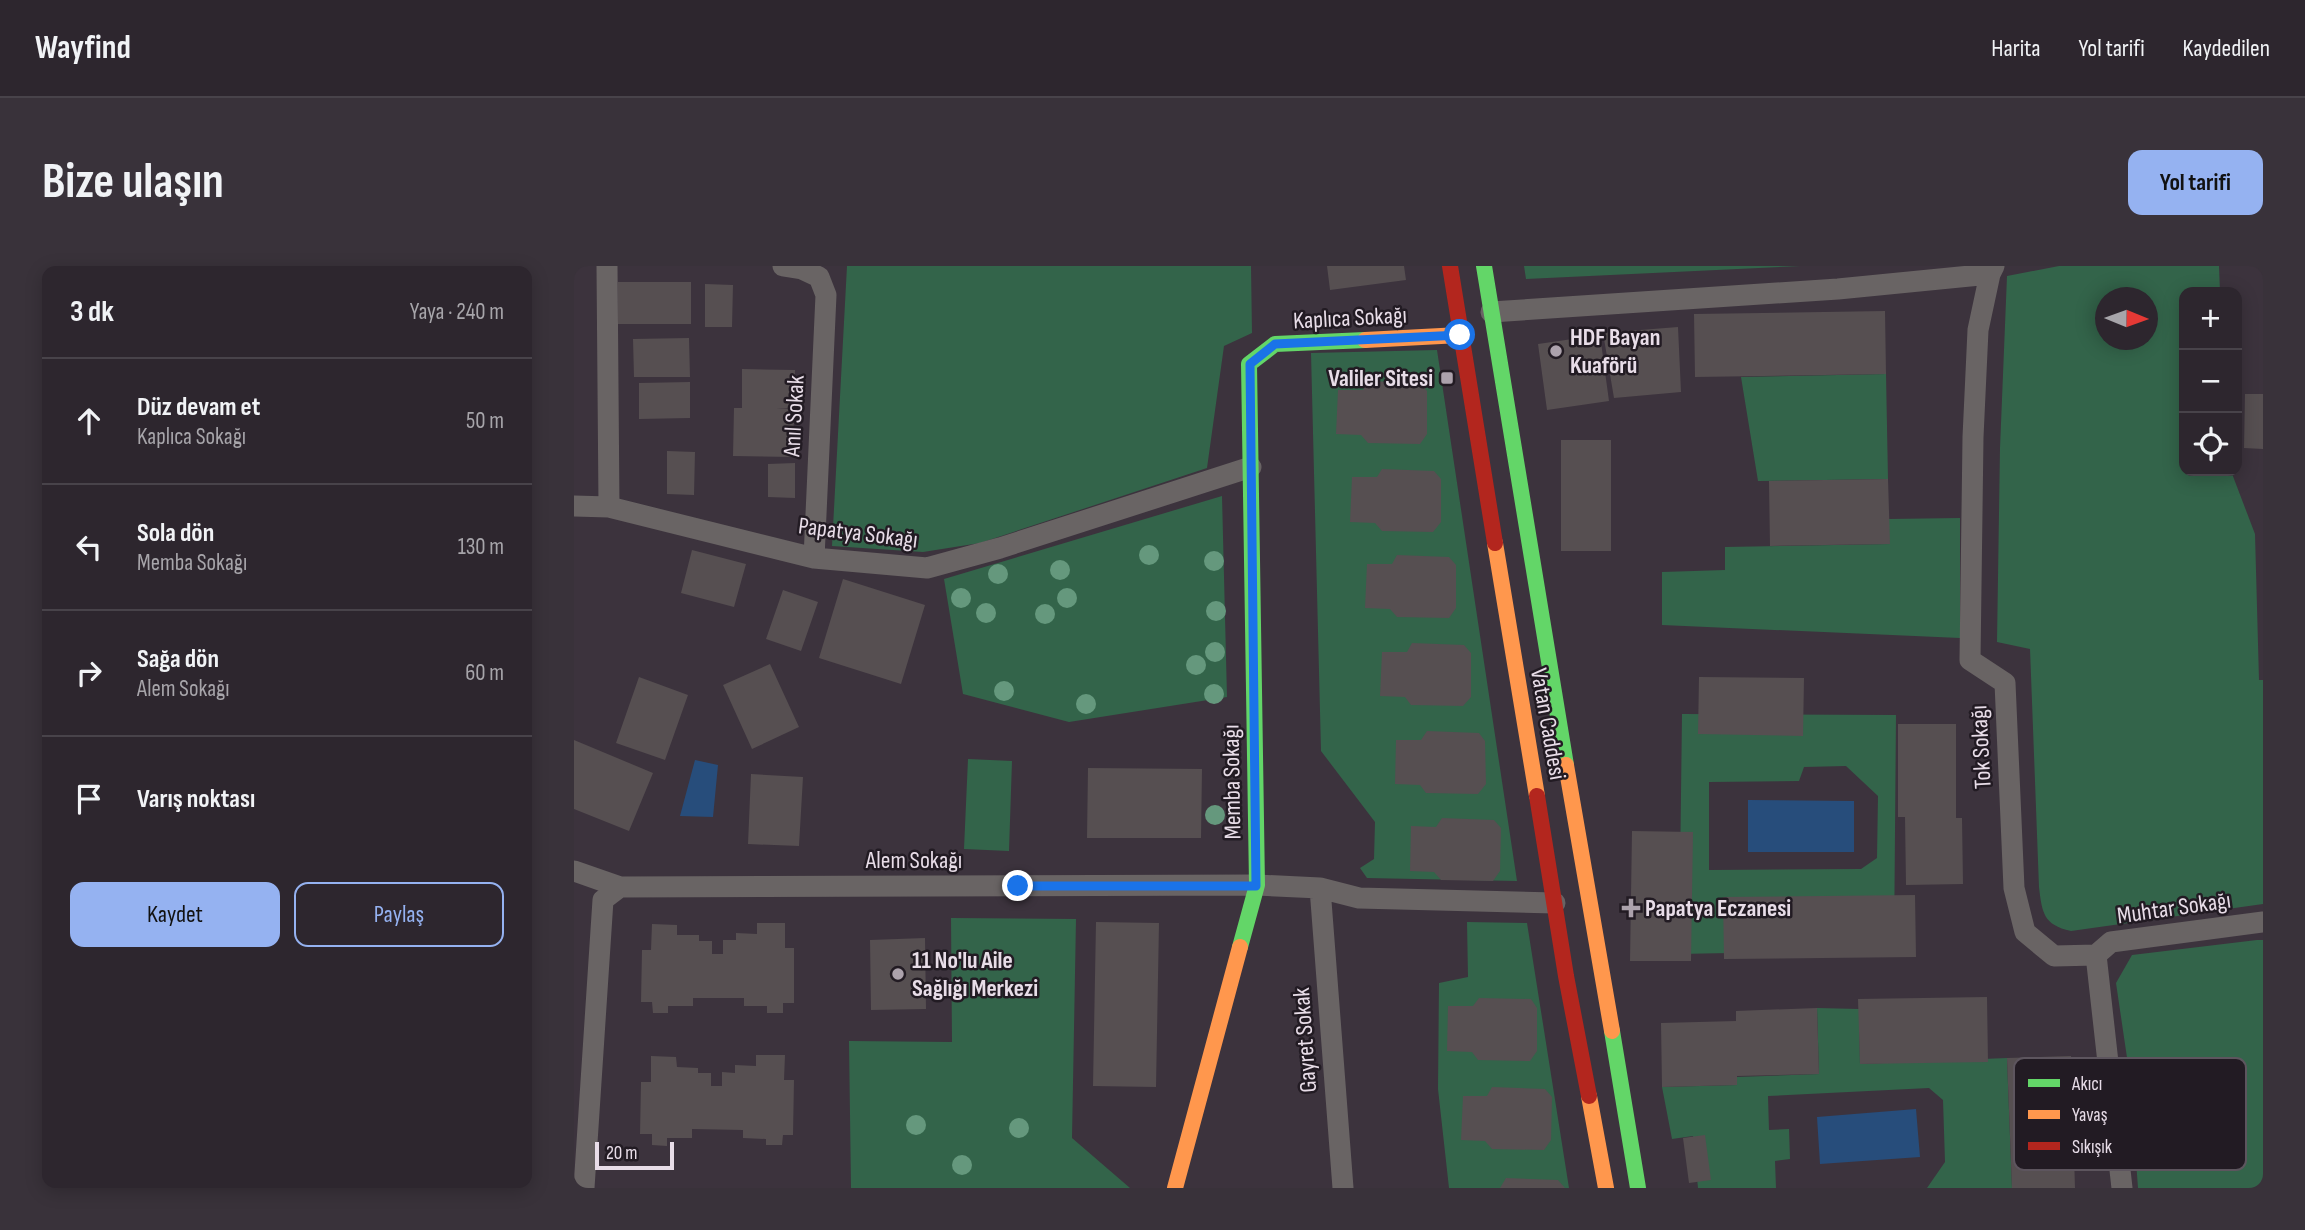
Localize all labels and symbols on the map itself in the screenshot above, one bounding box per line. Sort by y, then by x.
north arrow [2095,287,2158,350]
street label: Kaplıca Sokağı [1292,301,1408,335]
route start [1444,319,1475,350]
place label: HDF Bayan Kuaförü [1570,323,1660,380]
marker: HDF Bayan Kuaförü [1548,343,1564,359]
place label: Valiler Sitesi [1328,364,1433,393]
marker: Valiler Sitesi [1439,370,1455,386]
street label: Anıl Sokak [777,375,811,458]
street label: Papatya Sokağı [797,511,919,555]
street label: Vatan Caddesi [1524,666,1572,782]
street label: Tok Sokağı [1964,704,1998,790]
street label: Memba Sokağı [1216,724,1248,840]
street label: Alem Sokağı [865,846,962,875]
route end [1002,870,1033,901]
street label: Muhtar Sokağı [2115,886,2233,930]
place label: Papatya Eczanesi [1645,894,1791,923]
marker: Papatya Eczanesi [1623,900,1639,916]
place label: 11 No'lu Aile Sağlığı Merkezi [912,946,1038,1003]
marker: 11 No'lu Aile Sağlığı Merkezi [890,966,906,982]
street label: Gayret Sokak [1287,987,1323,1093]
legend [2014,1058,2246,1170]
text: Akıcı [2071,1073,2102,1096]
text: Yavaş [2072,1104,2108,1127]
text: Sıkışık [2072,1136,2113,1159]
scale bar [595,1139,674,1171]

